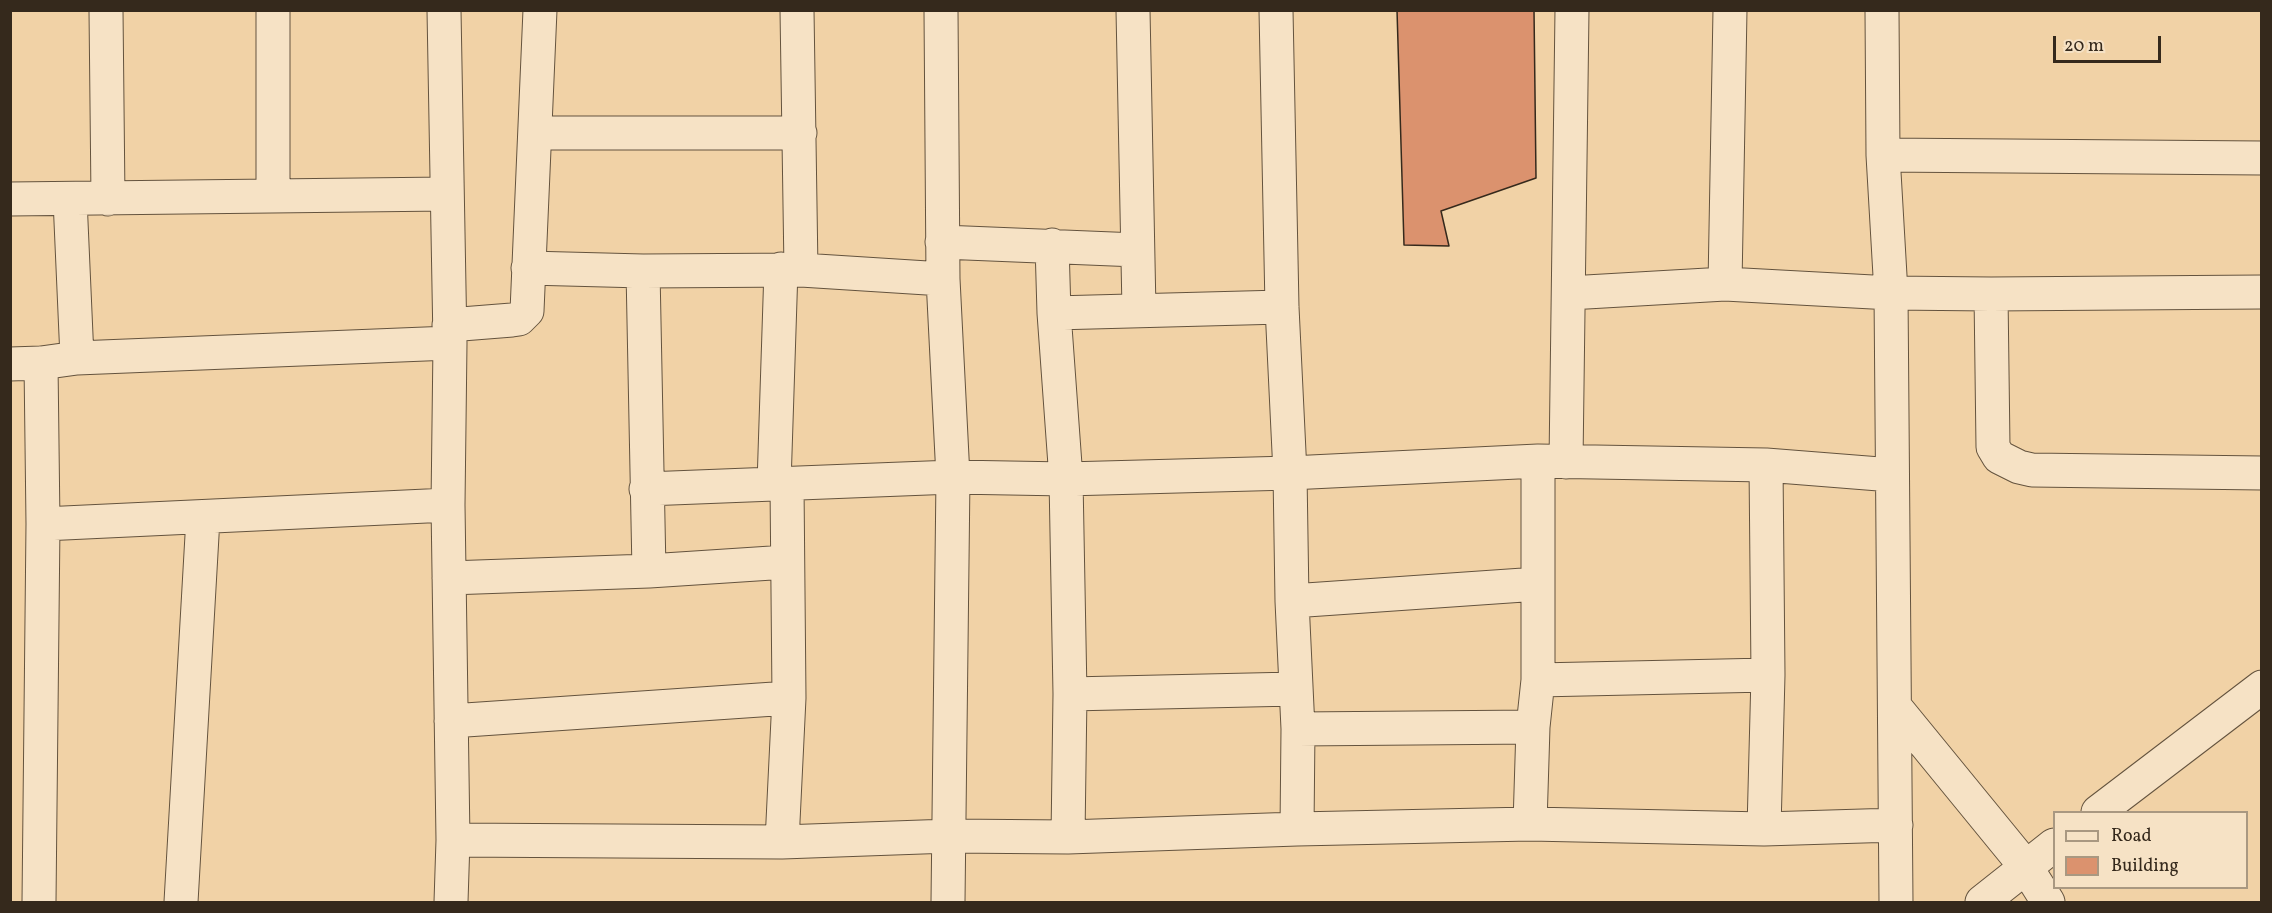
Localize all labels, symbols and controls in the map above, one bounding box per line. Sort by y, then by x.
scale bar [2056,24,2164,62]
text: 20 m [2064,34,2104,59]
legend [2053,811,2248,889]
text: Road [2111,824,2152,849]
text: Building [2111,854,2179,879]

